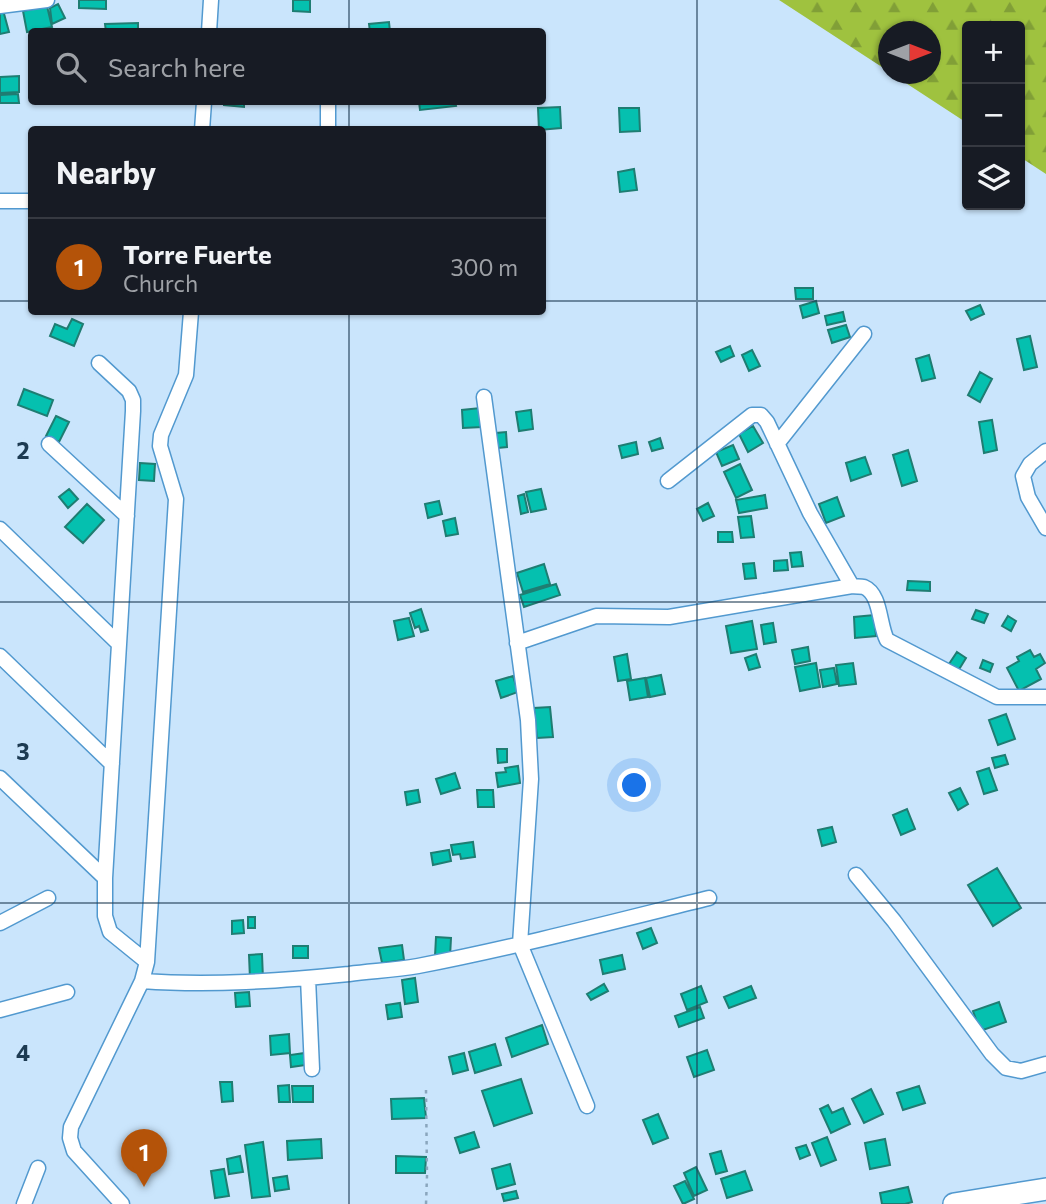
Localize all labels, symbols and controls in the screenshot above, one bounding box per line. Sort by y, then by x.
north arrow [878,21,941,84]
map controls [962,21,1025,210]
button: + [962,21,1025,84]
search box [28,28,546,105]
icon: search [52,48,90,86]
text: Search here [108,51,246,82]
button: − [962,84,1025,147]
button: layers [962,147,1025,210]
text: Nearby [56,153,156,190]
text: Torre Fuerte [123,238,272,269]
text: 1 [74,253,84,281]
text: 300 m [450,253,518,281]
text: Church [123,269,198,297]
text: 2 [16,436,30,464]
text: 3 [16,737,30,765]
your location [617,768,651,802]
text: 4 [16,1038,30,1066]
pin: 1 [121,1129,167,1187]

